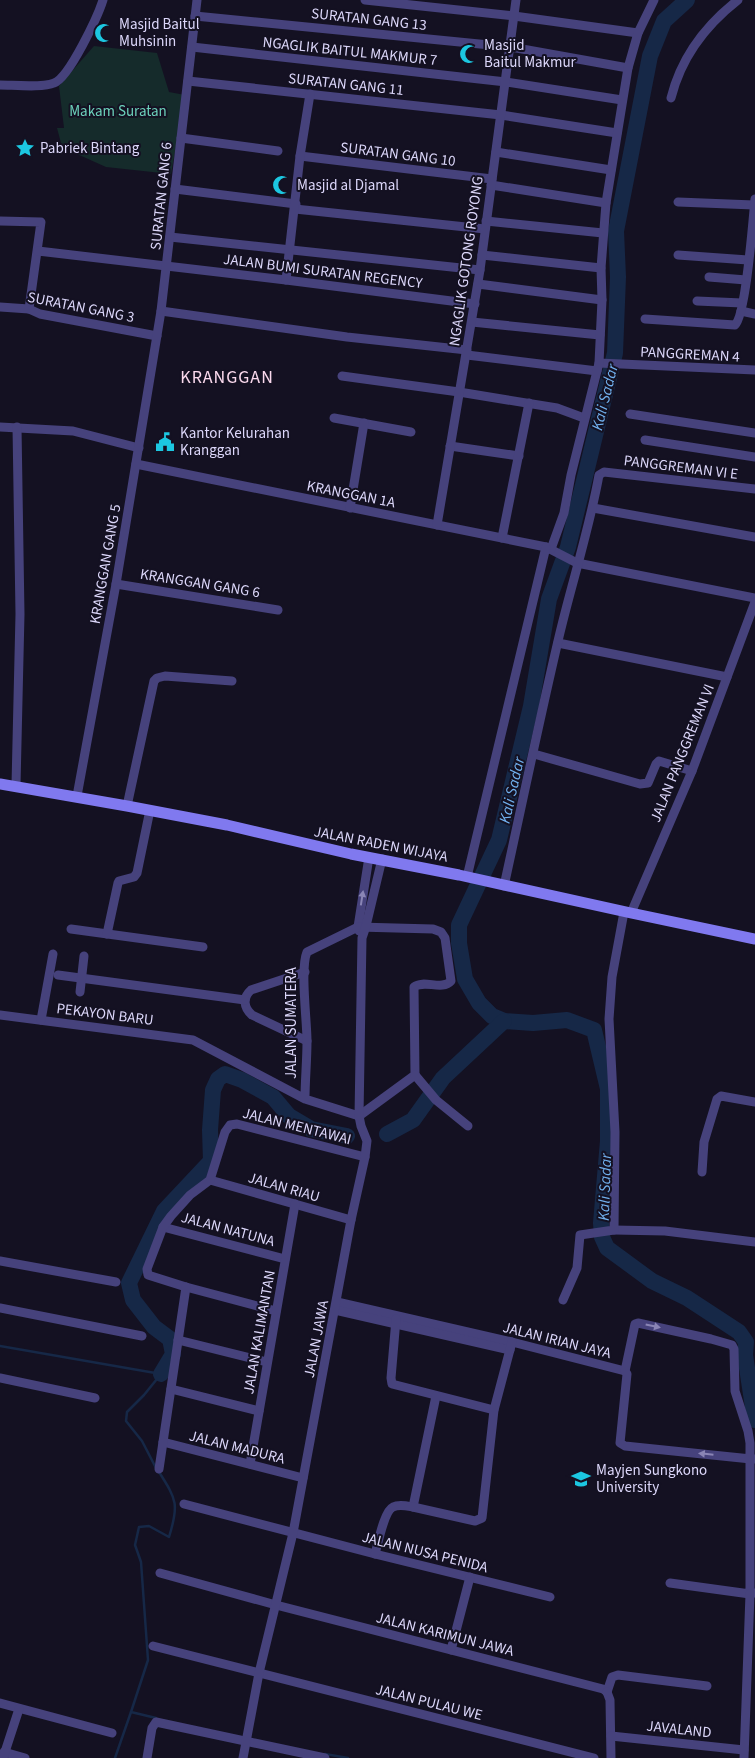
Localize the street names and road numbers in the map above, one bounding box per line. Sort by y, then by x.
street label: SURATAN GANG 13 [310,3,428,36]
street label: NGAGLIK BAITUL MAKMUR 7 [262,32,438,71]
street label: SURATAN GANG 11 [287,68,405,101]
street label: SURATAN GANG 10 [339,137,457,172]
street label: SURATAN GANG 6 [145,141,178,251]
street label: NGAGLIK GOTONG ROYONG [444,175,489,347]
street label: JALAN BUMI SURATAN REGENCY [222,249,425,294]
street label: SURATAN GANG 3 [26,287,136,328]
street label: PANGGREMAN 4 [640,341,741,368]
street label: PANGGREMAN VI E [623,450,739,485]
street label: KRANGGAN 1A [305,476,398,514]
street label: KRANGGAN GANG 5 [85,503,126,626]
street label: KRANGGAN GANG 6 [138,564,261,603]
street label: JALAN PANGGREMAN VI [645,681,720,826]
street label: JALAN RADEN WIJAYA [312,821,450,868]
street label: JALAN SUMATERA [281,966,302,1079]
street label: PEKAYON BARU [55,998,155,1031]
street label: JALAN MENTAWAI [240,1103,354,1150]
street label: JALAN RIAU [246,1167,322,1208]
street label: JALAN NATUNA [179,1207,278,1252]
street label: JALAN KALIMANTAN [238,1268,281,1396]
street label: JALAN JAWA [299,1298,334,1380]
street label: JALAN IRIAN JAYA [500,1317,614,1364]
street label: JALAN MADURA [187,1425,288,1470]
street label: JALAN NUSA PENIDA [360,1527,491,1579]
street label: JALAN KARIMUN JAWA [374,1607,517,1662]
street label: JALAN PULAU WE [373,1679,485,1726]
street label: JAVALAND [645,1716,712,1743]

